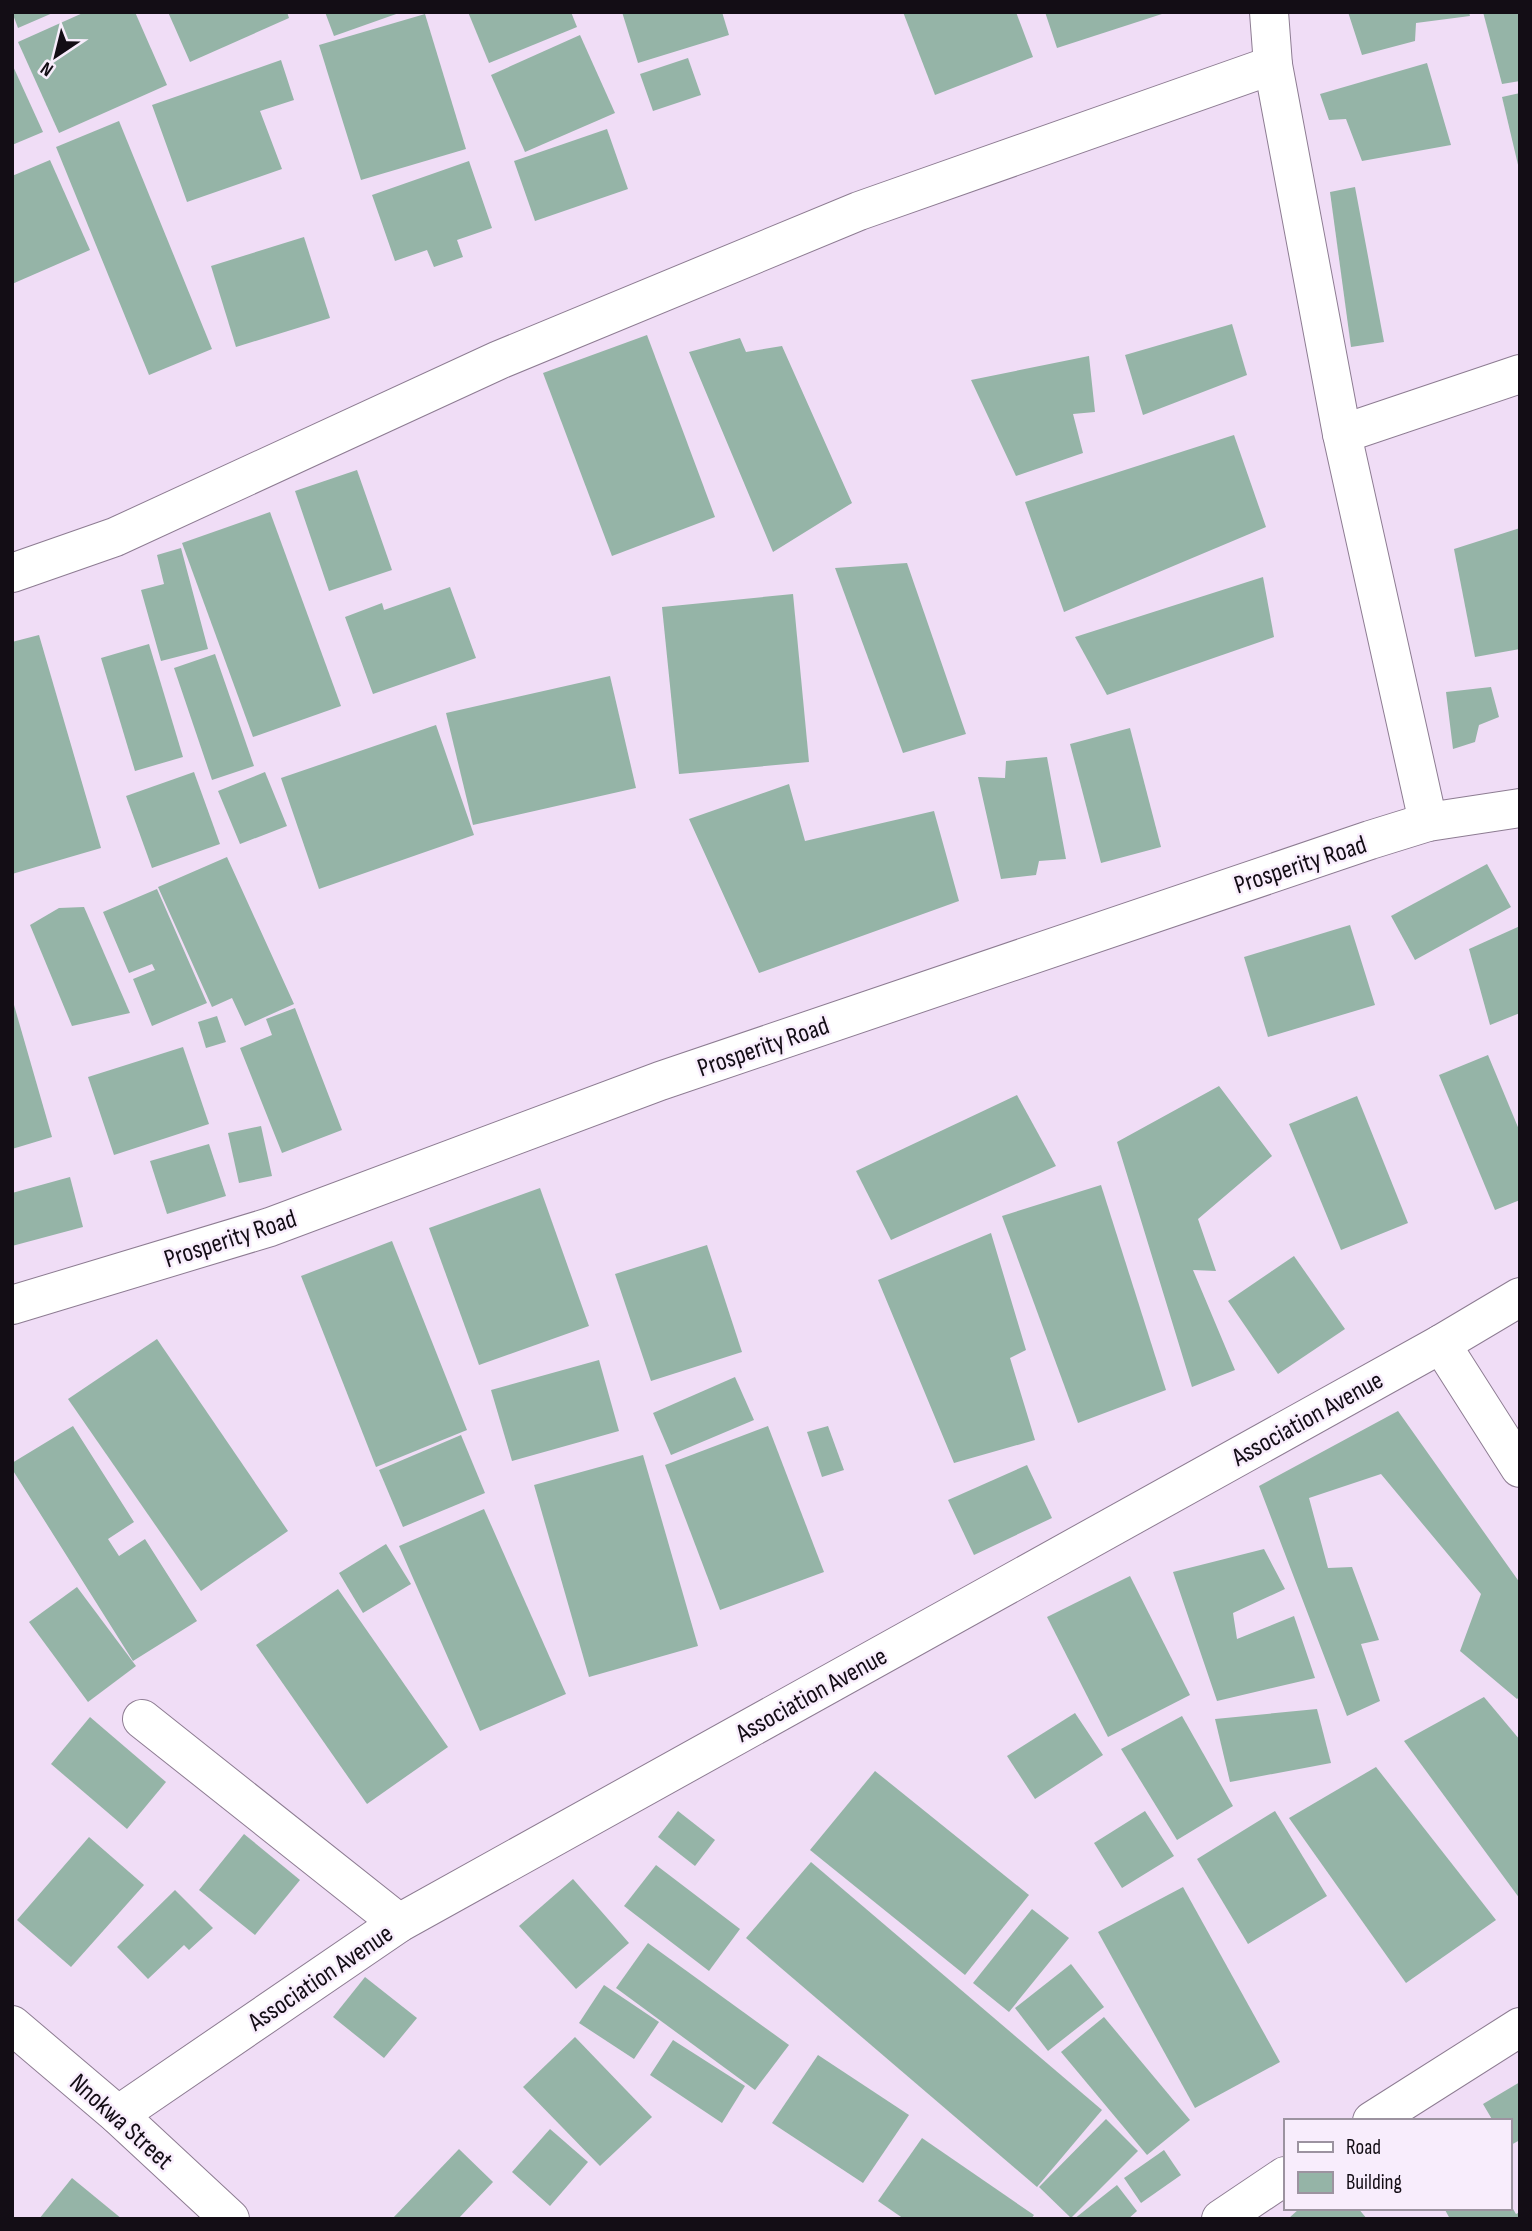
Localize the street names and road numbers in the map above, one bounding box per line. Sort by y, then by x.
street label: Prosperity Road [1230,829,1370,901]
street label: Prosperity Road [694,1010,833,1084]
street label: Prosperity Road [160,1203,300,1275]
street label: Association Avenue [1226,1365,1389,1474]
street label: Association Avenue [730,1641,893,1750]
street label: Association Avenue [242,1918,399,2039]
street label: Nnokwa Street [63,2068,179,2177]

